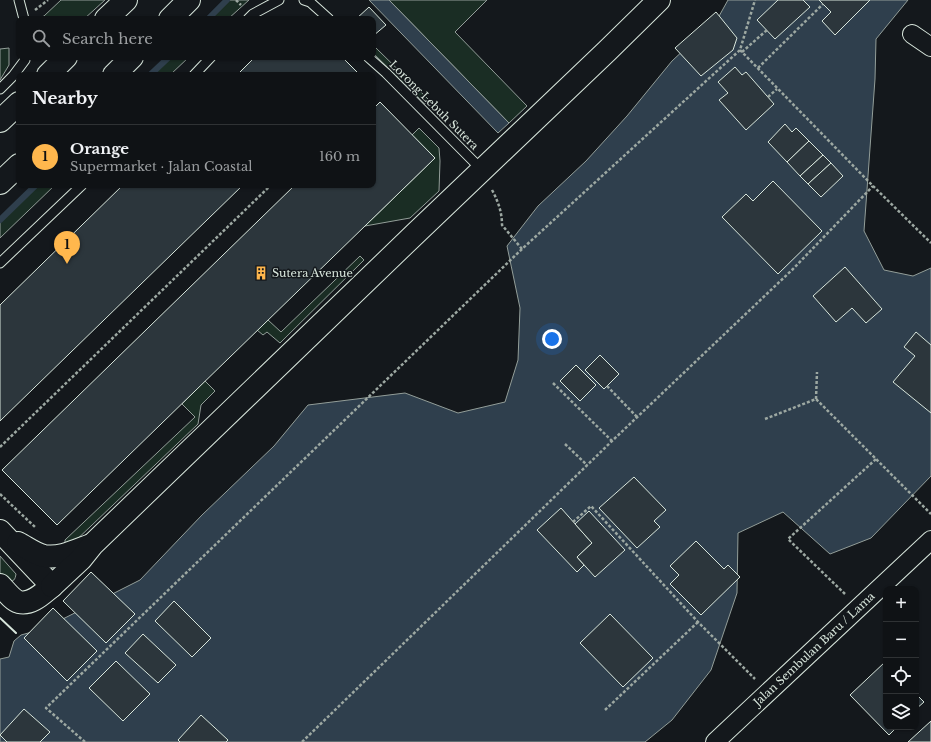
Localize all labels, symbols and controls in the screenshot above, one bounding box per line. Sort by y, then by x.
search box [16,16,376,60]
icon: search [30,27,52,49]
text: Search here [62,29,153,48]
street label: Lorong Lebuh Sutera [386,57,482,153]
text: Nearby [32,88,98,109]
text: Orange [70,139,129,158]
text: 1 [42,148,48,165]
text: 160 m [319,148,360,165]
text: Supermarket · Jalan Coastal [70,158,252,175]
pin: 1 [54,231,80,264]
building icon: Sutera Avenue [253,265,269,281]
place label: Sutera Avenue [272,266,353,280]
your location [542,329,562,349]
map controls [883,586,919,730]
button: + [883,586,919,622]
street label: Jalan Sembulan Baru / Lama [749,588,878,710]
button: − [883,622,919,658]
button: locate [883,658,919,694]
button: layers [883,694,919,730]

